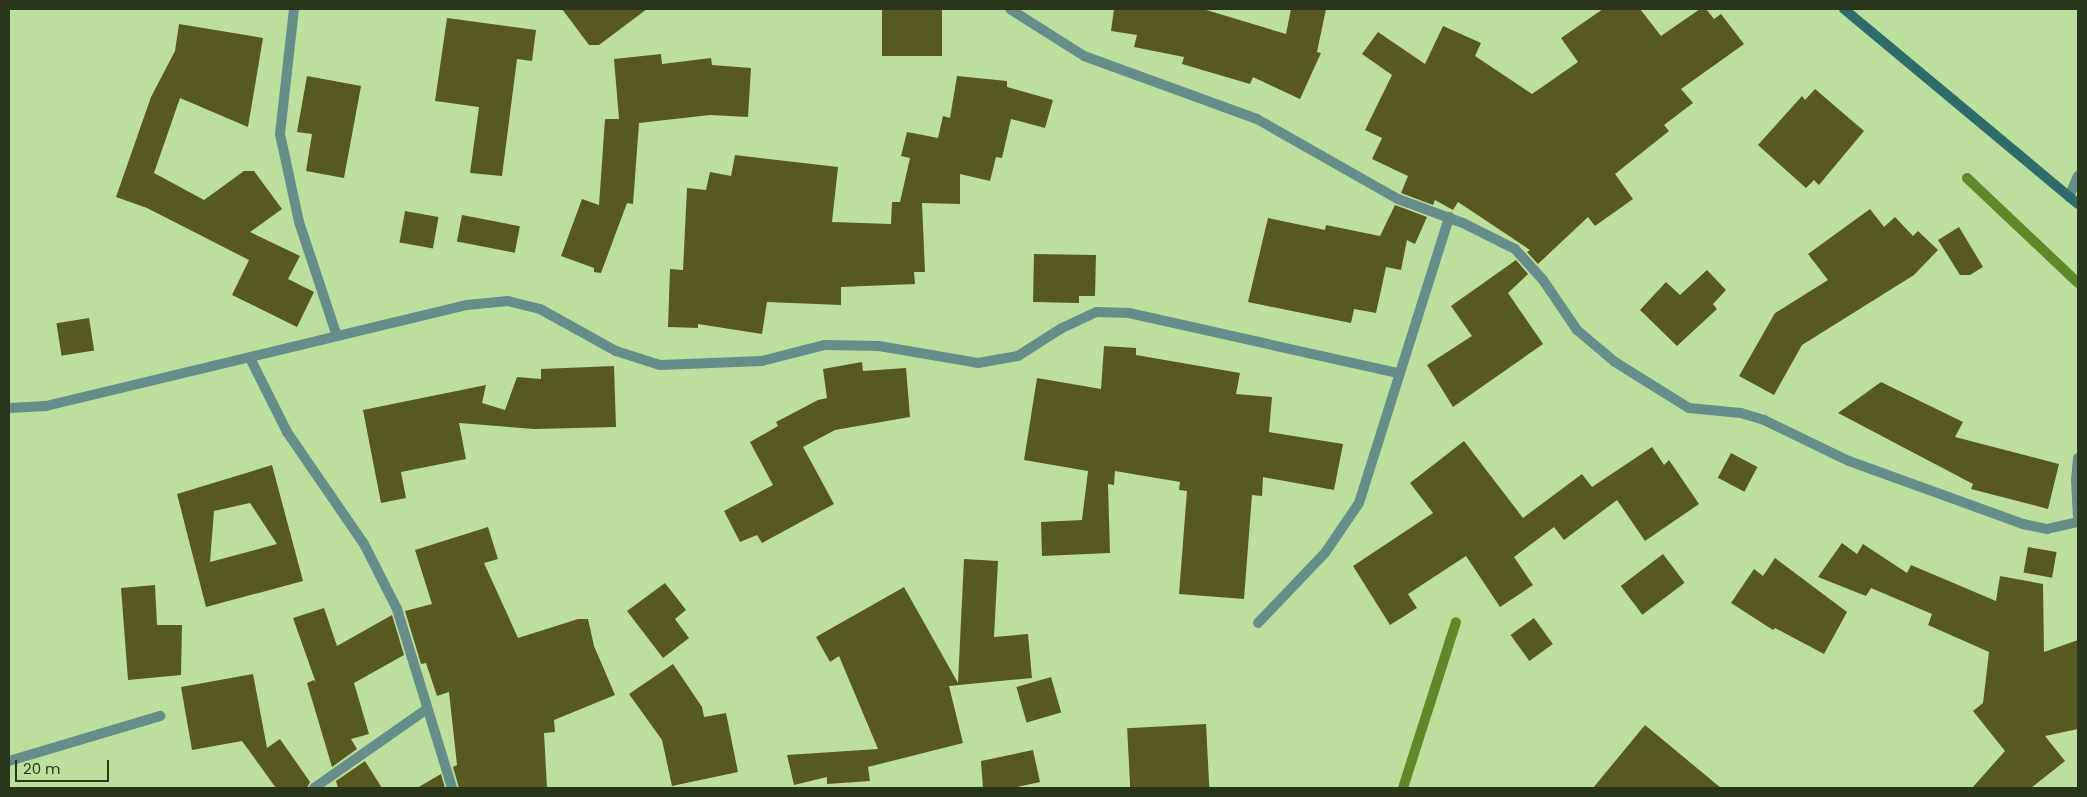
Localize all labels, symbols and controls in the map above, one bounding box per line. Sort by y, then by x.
scale bar [18,750,111,782]
text: 20 m [23,758,61,779]

